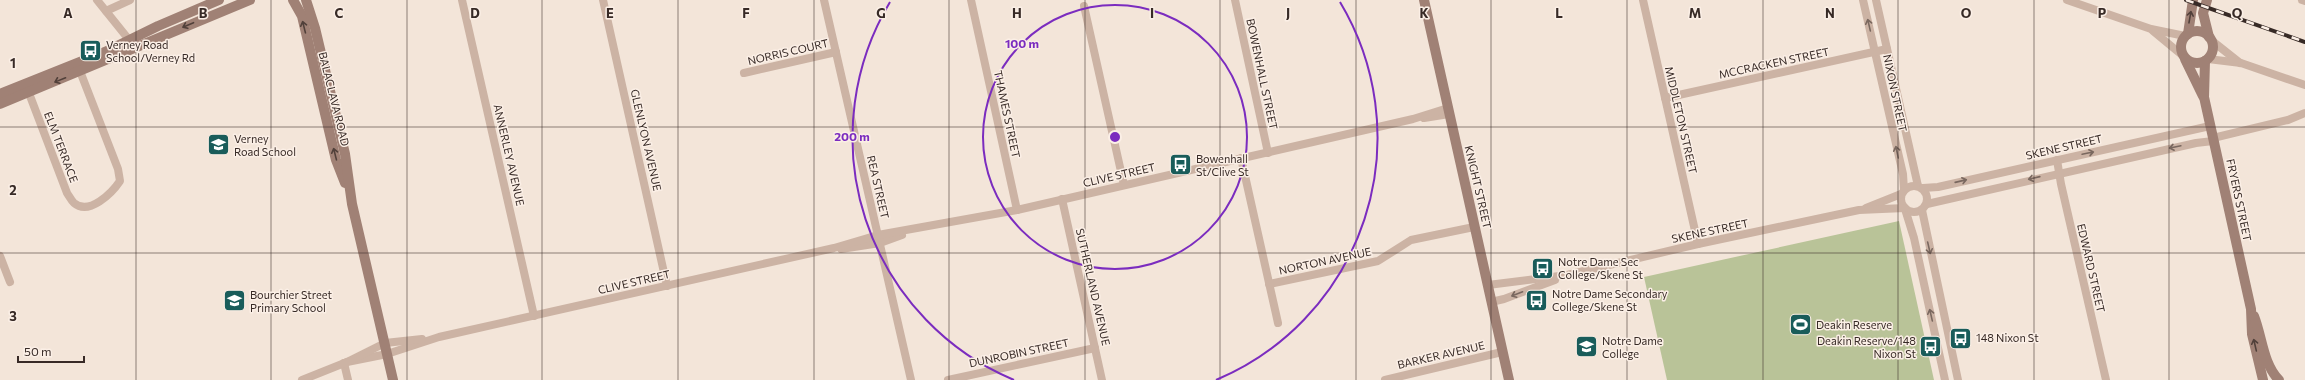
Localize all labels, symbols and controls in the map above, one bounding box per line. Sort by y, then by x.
text: A [63,5,73,21]
text: B [199,5,208,21]
text: C [335,5,344,21]
text: D [470,5,480,21]
text: E [606,5,614,21]
text: F [742,5,750,21]
text: G [876,5,886,21]
text: H [1012,5,1022,21]
text: I [1150,5,1154,21]
text: J [1286,5,1290,21]
text: K [1419,5,1429,21]
text: L [1555,5,1563,21]
text: M [1689,5,1701,21]
text: N [1825,5,1835,21]
text: O [1961,5,1972,21]
text: P [2098,5,2107,21]
text: Q [2232,5,2243,21]
one-way arrow [2186,11,2194,24]
street label: BOWENHALL STREET [1244,17,1281,131]
one-way arrow [1865,19,1873,32]
one-way arrow [300,21,308,34]
one-way arrow [182,22,194,29]
street label: NORRIS COURT [746,36,830,67]
text: 100 m [1005,36,1039,50]
bus stop icon: Verney Road School/Verney Rd [78,38,104,64]
place label: Verney Road School/Verney Rd [106,38,195,64]
street label: MCCRACKEN STREET [1717,44,1830,81]
street label: BALACLAVA ROAD [316,50,353,147]
street label: NIXON STREET [1881,53,1910,133]
text: 1 [10,55,16,71]
street label: MIDDLETON STREET [1663,65,1700,175]
street label: THAMES STREET [992,69,1023,159]
one-way arrow [55,76,67,84]
street label: GLENLYON AVENUE [628,88,665,192]
street label: ANNERLEY AVENUE [491,103,528,207]
street label: ELM TERRACE [42,109,81,184]
text: 200 m [834,129,870,143]
centre of rings [1108,130,1122,144]
street label: SKENE STREET [2024,131,2103,162]
school or university icon: Verney Road School [205,132,231,158]
place label: Verney Road School [234,132,296,158]
street label: KNIGHT STREET [1463,144,1494,230]
one-way arrow [2169,144,2182,152]
one-way arrow [1893,146,1901,159]
one-way arrow [330,148,338,161]
one-way arrow [2081,148,2094,156]
bus stop icon: Bowenhall St/Clive St [1168,152,1194,178]
place label: Bowenhall St/Clive St [1196,152,1249,178]
street label: REA STREET [865,154,892,220]
street label: FRYERS STREET [2224,158,2255,242]
street label: CLIVE STREET [1081,160,1156,189]
one-way arrow [2028,175,2041,183]
one-way arrow [1954,177,1967,185]
text: 2 [9,182,17,198]
street label: SKENE STREET [1670,216,1749,245]
street label: EDWARD STREET [2075,222,2108,314]
street label: SUTHERLAND AVENUE [1074,227,1113,347]
one-way arrow [1926,241,1934,254]
street label: NORTON AVENUE [1277,244,1372,277]
bus stop icon: Notre Dame Sec College/Skene St [1529,255,1555,281]
place label: Notre Dame Sec College/Skene St [1558,255,1644,281]
street label: CLIVE STREET [596,267,671,296]
bus stop icon: Notre Dame Secondary College/Skene St [1523,287,1549,313]
place label: Notre Dame Secondary College/Skene St [1552,287,1668,313]
school or university icon: Bourchier Street Primary School [221,288,247,314]
place label: Bourchier Street Primary School [250,288,332,314]
one-way arrow [1512,291,1524,299]
text: 3 [9,308,17,324]
one-way arrow [1926,308,1934,321]
sports icon: Deakin Reserve [1788,312,1814,338]
place label: Deakin Reserve [1816,318,1892,331]
bus stop icon: 148 Nixon St [1947,325,1973,351]
place label: 148 Nixon St [1976,331,2039,344]
school or university icon: Notre Dame College [1574,334,1600,360]
place label: Notre Dame College [1602,334,1663,360]
place label: Deakin Reserve/148 Nixon St [1817,334,1916,360]
bus stop icon: Deakin Reserve/148 Nixon St [1918,334,1944,360]
street label: DUNROBIN STREET [968,336,1070,369]
scale bar [18,338,84,364]
street label: BARKER AVENUE [1396,338,1486,371]
one-way arrow [2250,339,2258,352]
text: 50 m [24,344,52,358]

